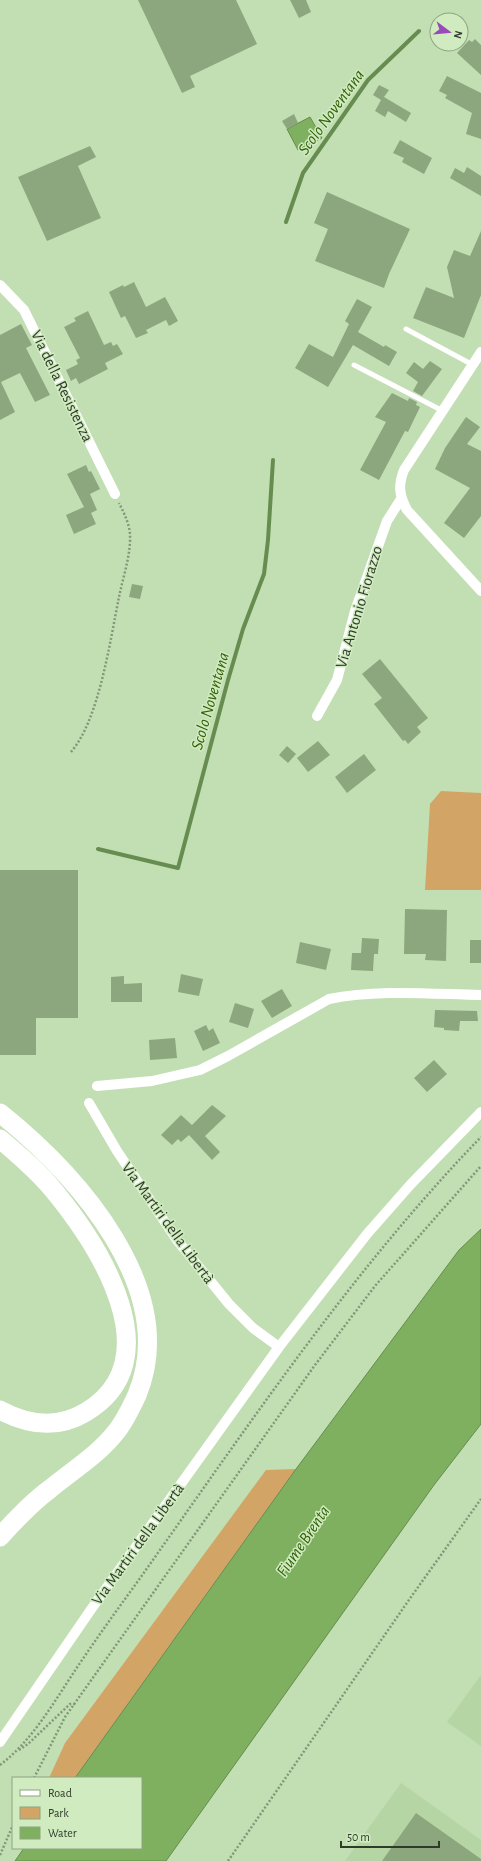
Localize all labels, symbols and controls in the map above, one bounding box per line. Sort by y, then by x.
north arrow [429,12,469,52]
text: N [452,29,464,40]
water label: Scolo Noventana [295,66,367,158]
street label: Via della Resistenza [28,327,96,445]
street label: Via Antonio Fiorazzo [333,544,385,670]
water label: Scolo Noventana [188,650,232,752]
street label: Via Martiri della Libertà [119,1159,217,1287]
street label: Via Martiri della Libertà [89,1480,187,1608]
water label: Fiume Brenta [273,1503,333,1579]
legend [12,1777,142,1849]
text: Road [48,1787,72,1799]
text: Park [48,1807,69,1819]
scale bar [341,1823,439,1849]
text: Water [48,1827,77,1839]
text: 50 m [347,1831,370,1843]

